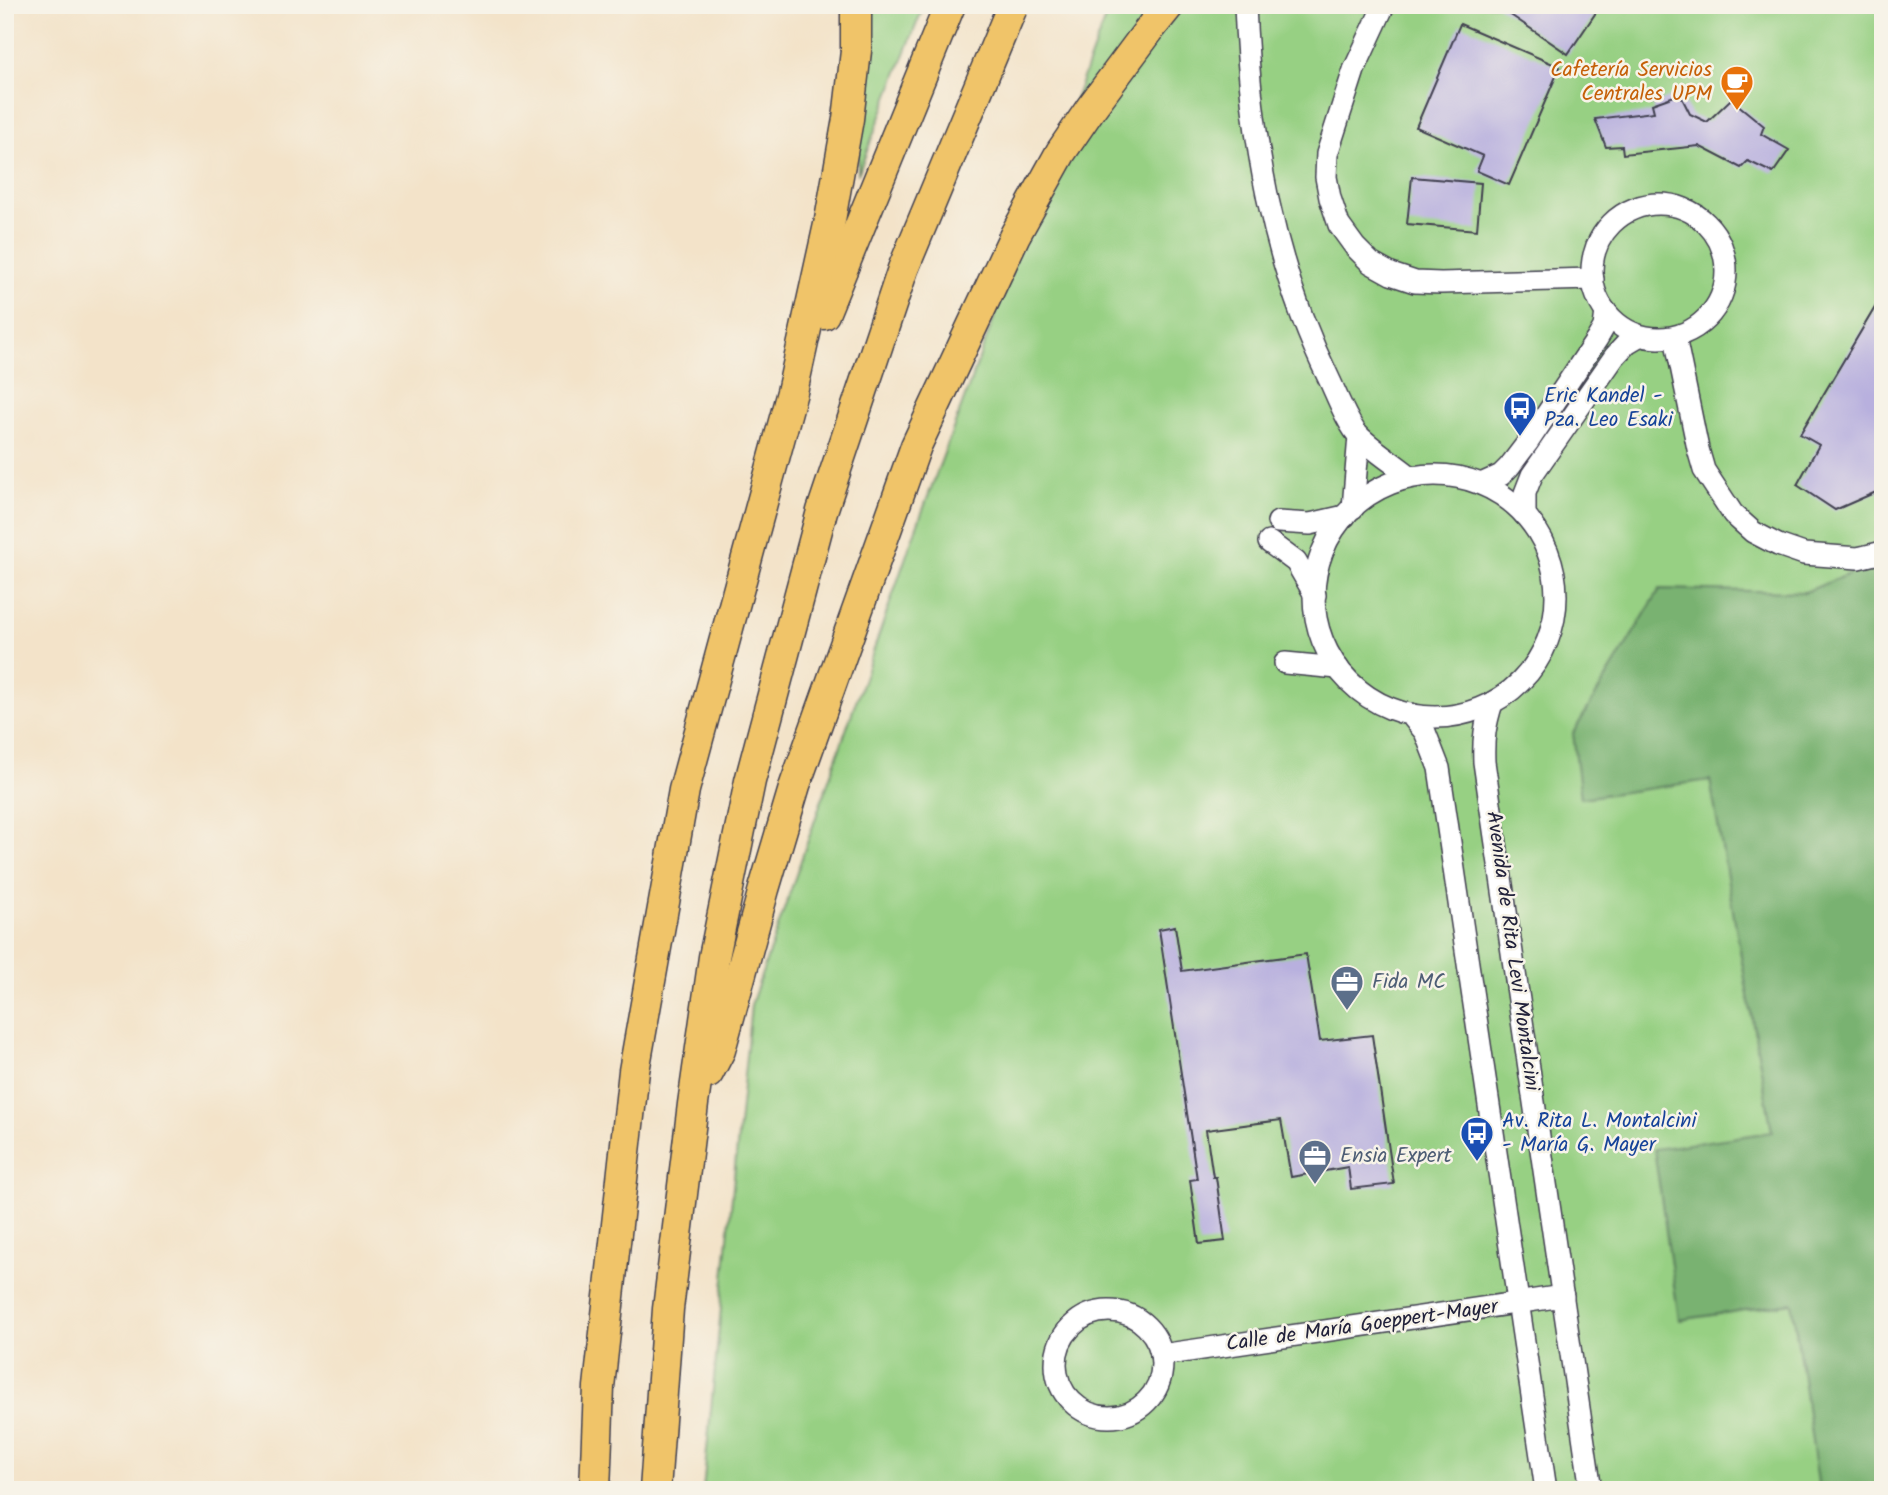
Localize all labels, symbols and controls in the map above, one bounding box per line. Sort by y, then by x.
place label: Cafetería Servicios Centrales UPM [1550,54,1712,111]
cafe icon: Cafetería Servicios Centrales UPM [1718,63,1756,112]
place label: Eric Kandel - Pza. Leo Esaki [1544,380,1674,437]
bus stop icon: Eric Kandel - Pza. Leo Esaki [1501,389,1539,438]
street label: Avenida de Rita Levi Montalcini [1476,809,1548,1094]
office icon: Fida MC [1328,963,1366,1012]
place label: Fida MC [1372,966,1446,999]
place label: Av. Rita L. Montalcini - María G. Mayer [1502,1105,1697,1162]
bus stop icon: Av. Rita L. Montalcini - María G. Mayer [1458,1114,1496,1163]
office icon: Ensia Expert [1296,1137,1334,1186]
place label: Ensia Expert [1340,1140,1452,1173]
street label: Calle de María Goeppert-Mayer [1224,1290,1501,1361]

